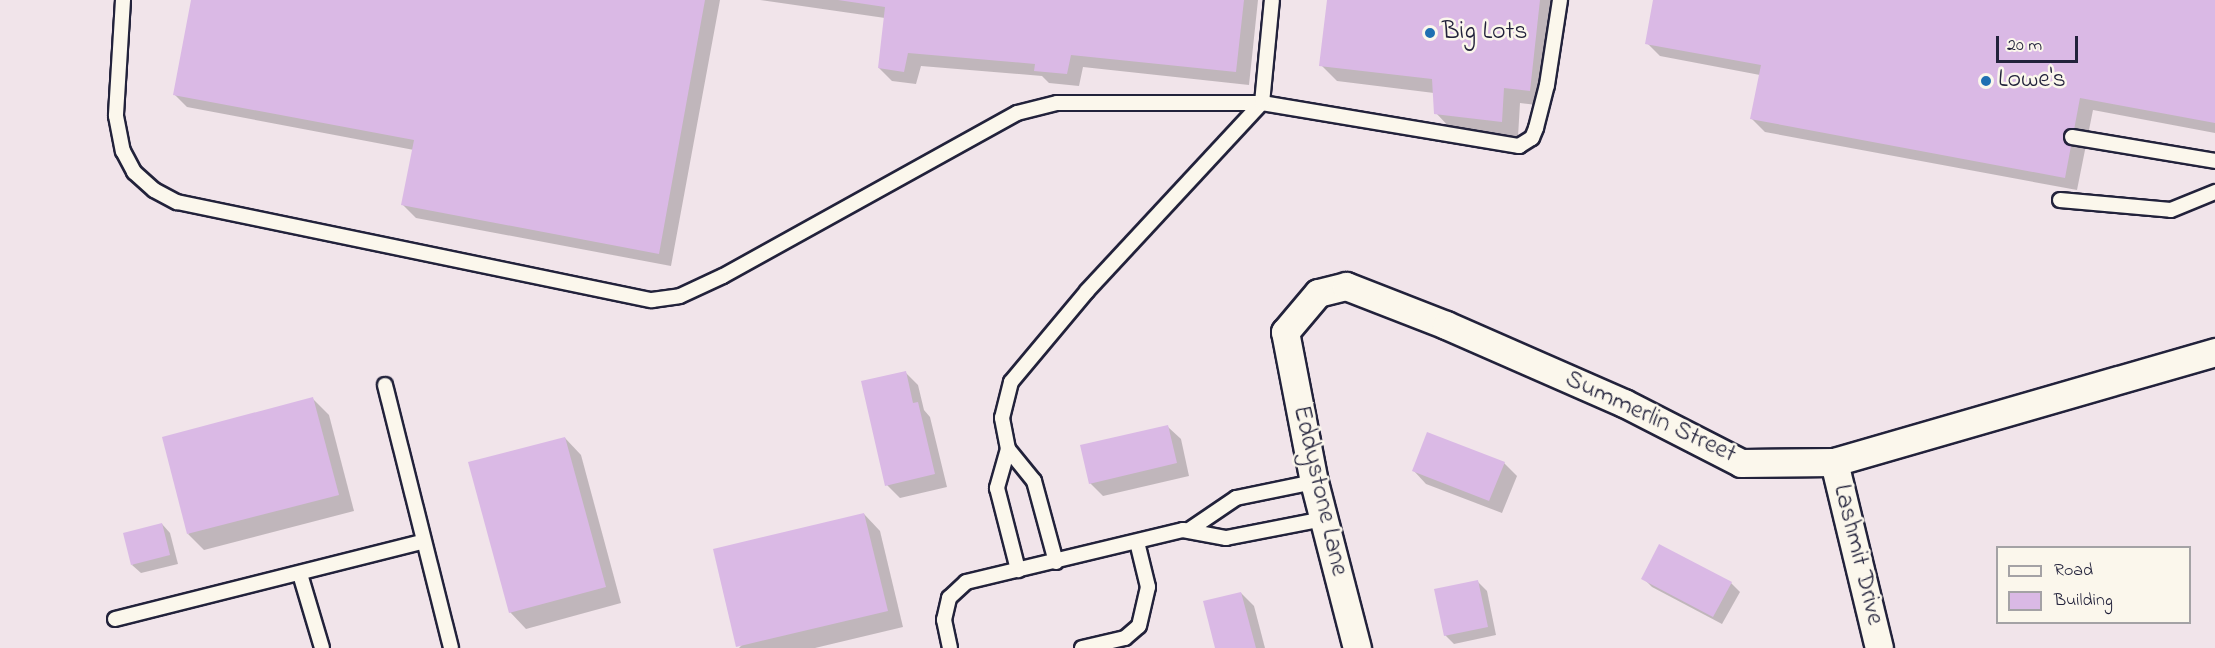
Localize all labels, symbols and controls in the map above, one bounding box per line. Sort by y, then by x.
place label: Big Lots [1442,17,1527,49]
scale bar [1999,24,2082,62]
marker: Big Lots [1423,26,1437,40]
text: 20 m [2007,33,2042,59]
place label: Lowe's [1998,65,2066,97]
marker: Lowe's [1979,74,1993,88]
street label: Summerlin Street [1559,365,1741,471]
street label: Eddystone Lane [1284,403,1354,579]
street label: Lashmit Drive [1824,482,1890,628]
legend [1996,546,2191,624]
text: Road [2054,558,2093,584]
text: Building [2054,588,2113,614]

